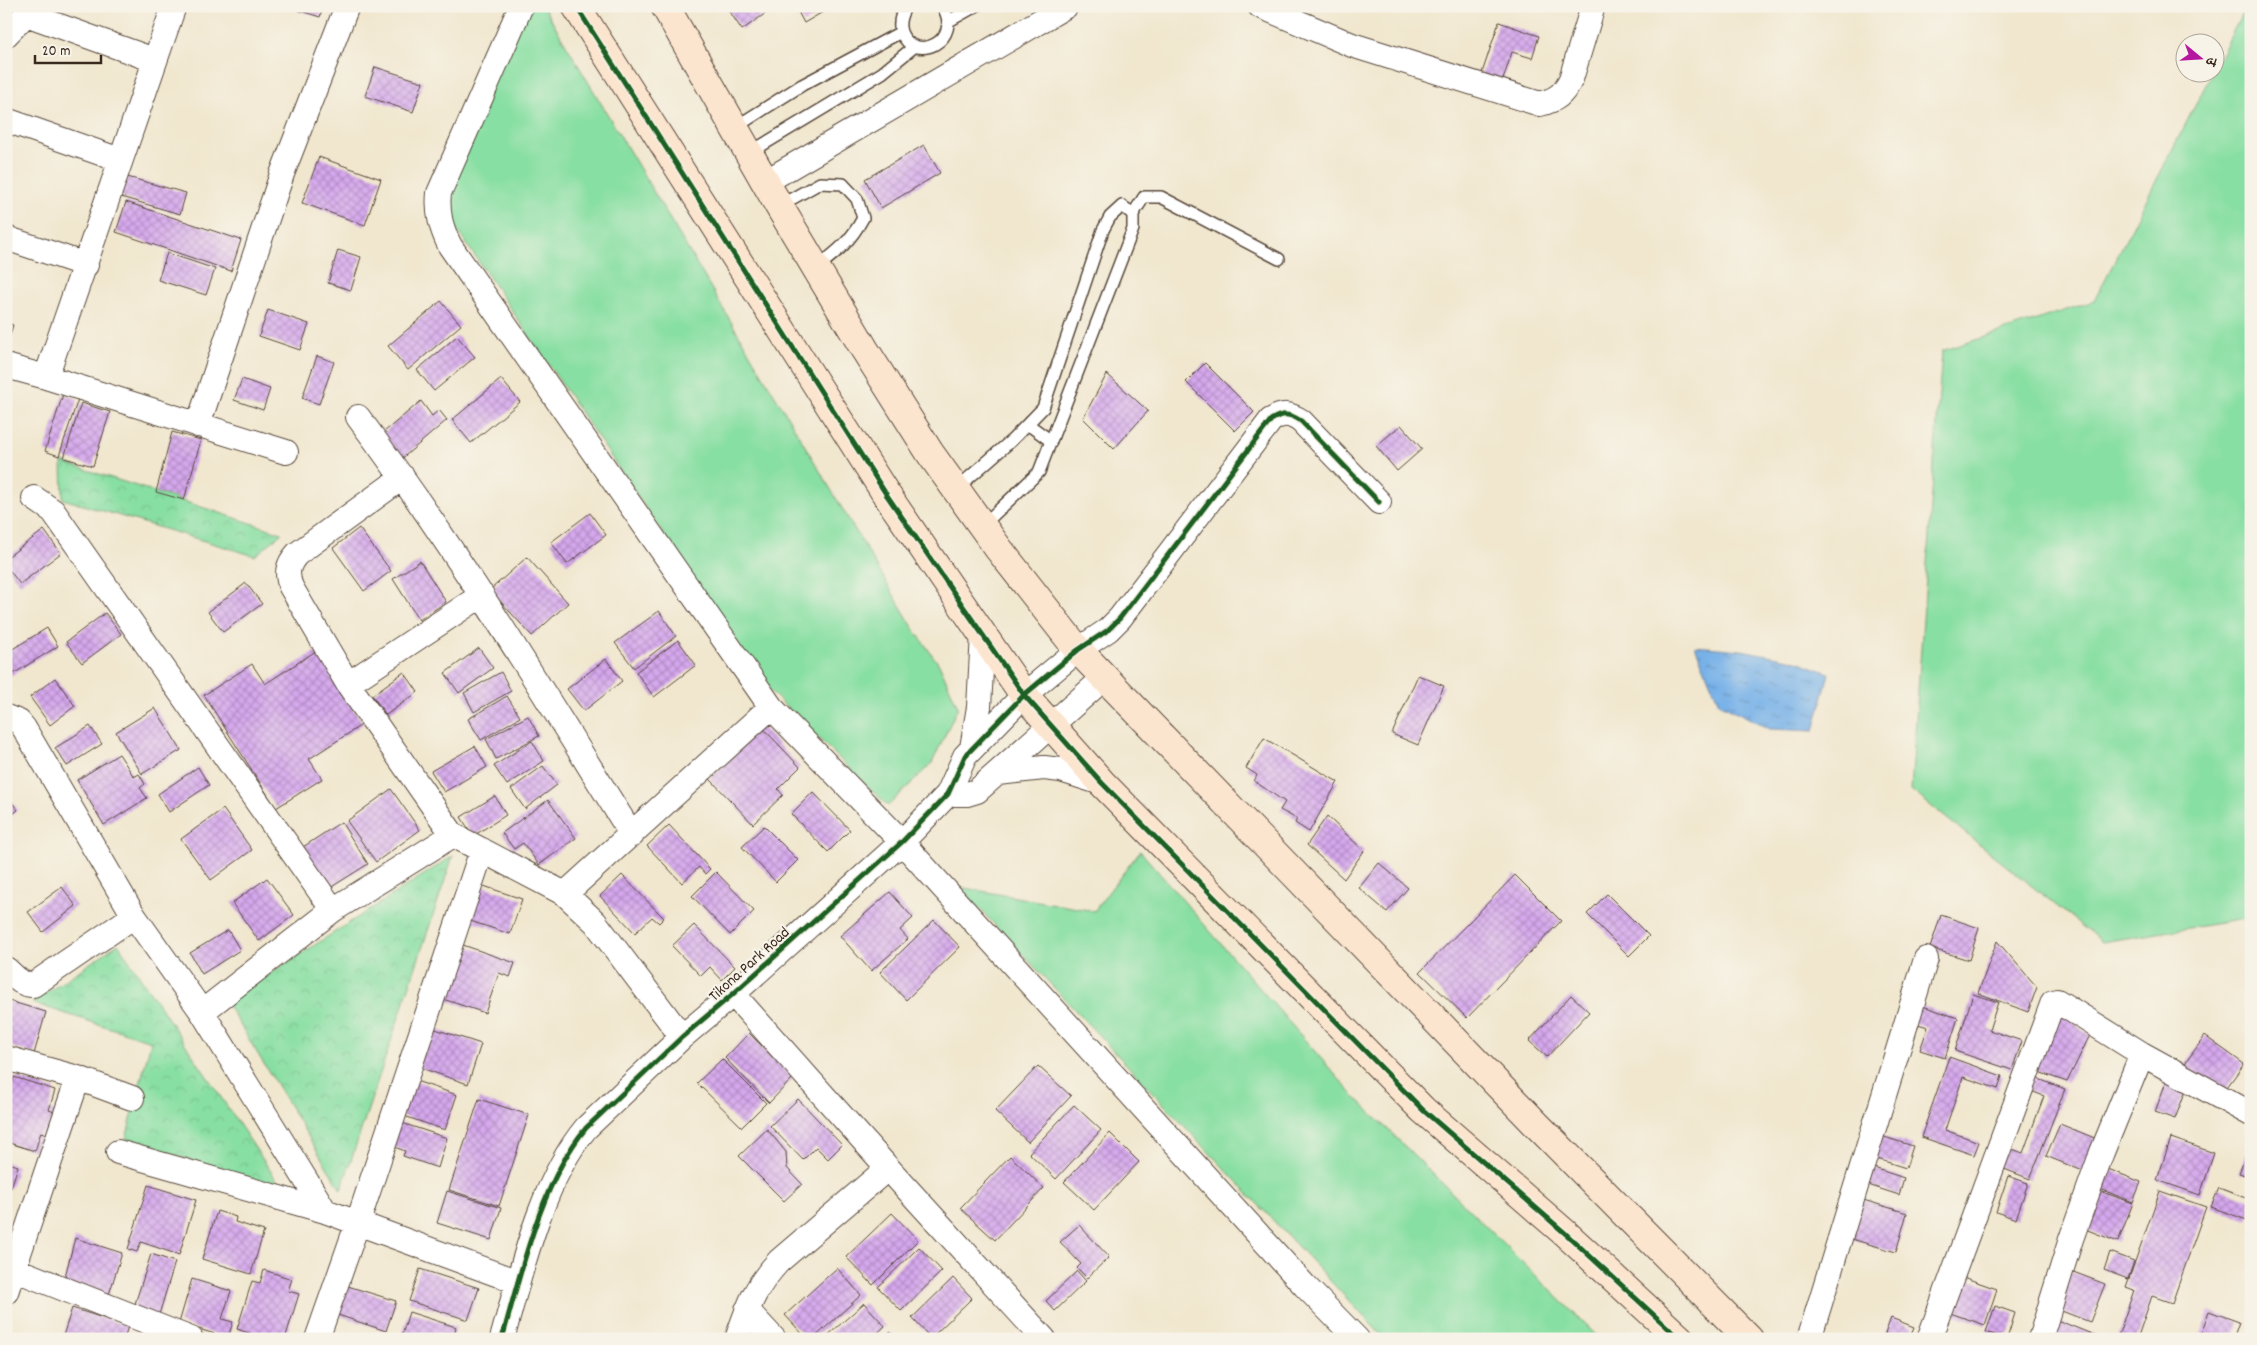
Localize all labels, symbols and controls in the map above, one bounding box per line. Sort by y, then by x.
scale bar [35,32,101,64]
north arrow [2174,32,2224,82]
text: 20 m [42,41,70,63]
text: उ [2199,54,2222,69]
street label: Tikona Park Road [704,922,795,1008]

